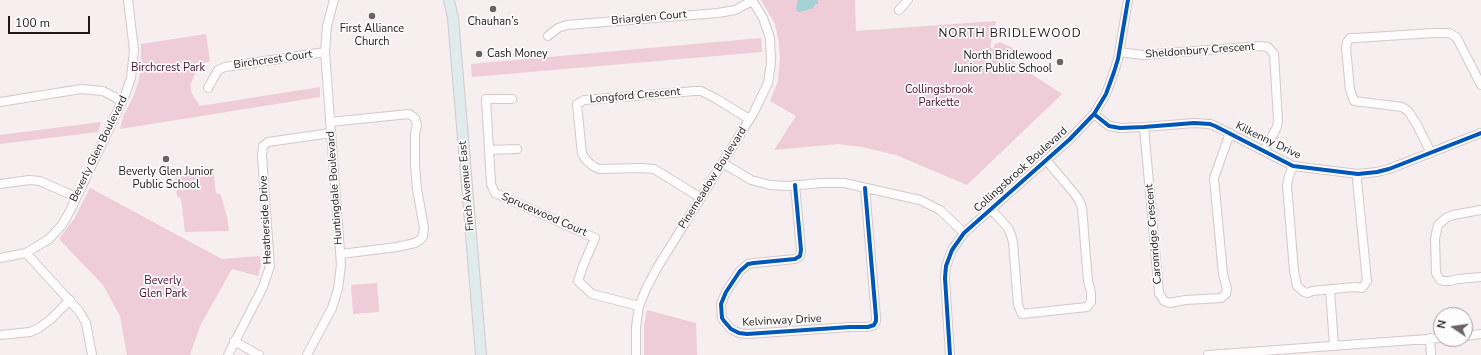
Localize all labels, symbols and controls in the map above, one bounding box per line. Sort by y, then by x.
marker: Chauhan’s [488,4,498,14]
scale bar [10,8,92,34]
street label: Briarglen Court [611,8,687,28]
marker: First Alliance Church [367,11,377,21]
text: 100 m [15,15,50,31]
place label: Chauhan’s [467,15,519,29]
place label: First Alliance Church [340,22,404,48]
district label: NORTH BRIDLEWOOD [938,27,1082,41]
street label: Sheldonbury Crescent [1145,41,1255,61]
place label: Cash Money [487,47,548,61]
street label: Birchcrest Court [233,48,313,72]
marker: Cash Money [474,49,484,59]
place label: North Bridlewood Junior Public School [954,49,1052,75]
marker: North Bridlewood Junior Public School [1055,57,1065,67]
park label: Birchcrest Park [131,61,205,75]
park label: Collingsbrook Parkette [905,83,973,109]
street label: Longford Crescent [589,85,681,107]
street label: Beverly Glen Boulevard [67,94,131,204]
street label: Kilkenny Drive [1233,120,1303,162]
street label: Collingsbrook Boulevard [971,124,1071,216]
street label: Pinemeadow Boulevard [676,125,750,231]
street label: Huntingdale Boulevard [324,130,346,246]
street label: Finch Avenue East [456,140,478,232]
marker: Beverly Glen Junior Public School [161,154,171,164]
place label: Beverly Glen Junior Public School [119,165,213,191]
street label: Heatherside Drive [257,175,275,265]
street label: Caronridge Crescent [1143,183,1165,285]
street label: Sprucewood Court [499,190,589,240]
park label: Beverly Glen Park [139,274,187,300]
north arrow [1433,307,1473,347]
street label: Kelvinway Drive [742,312,822,330]
text: N [1434,319,1450,330]

